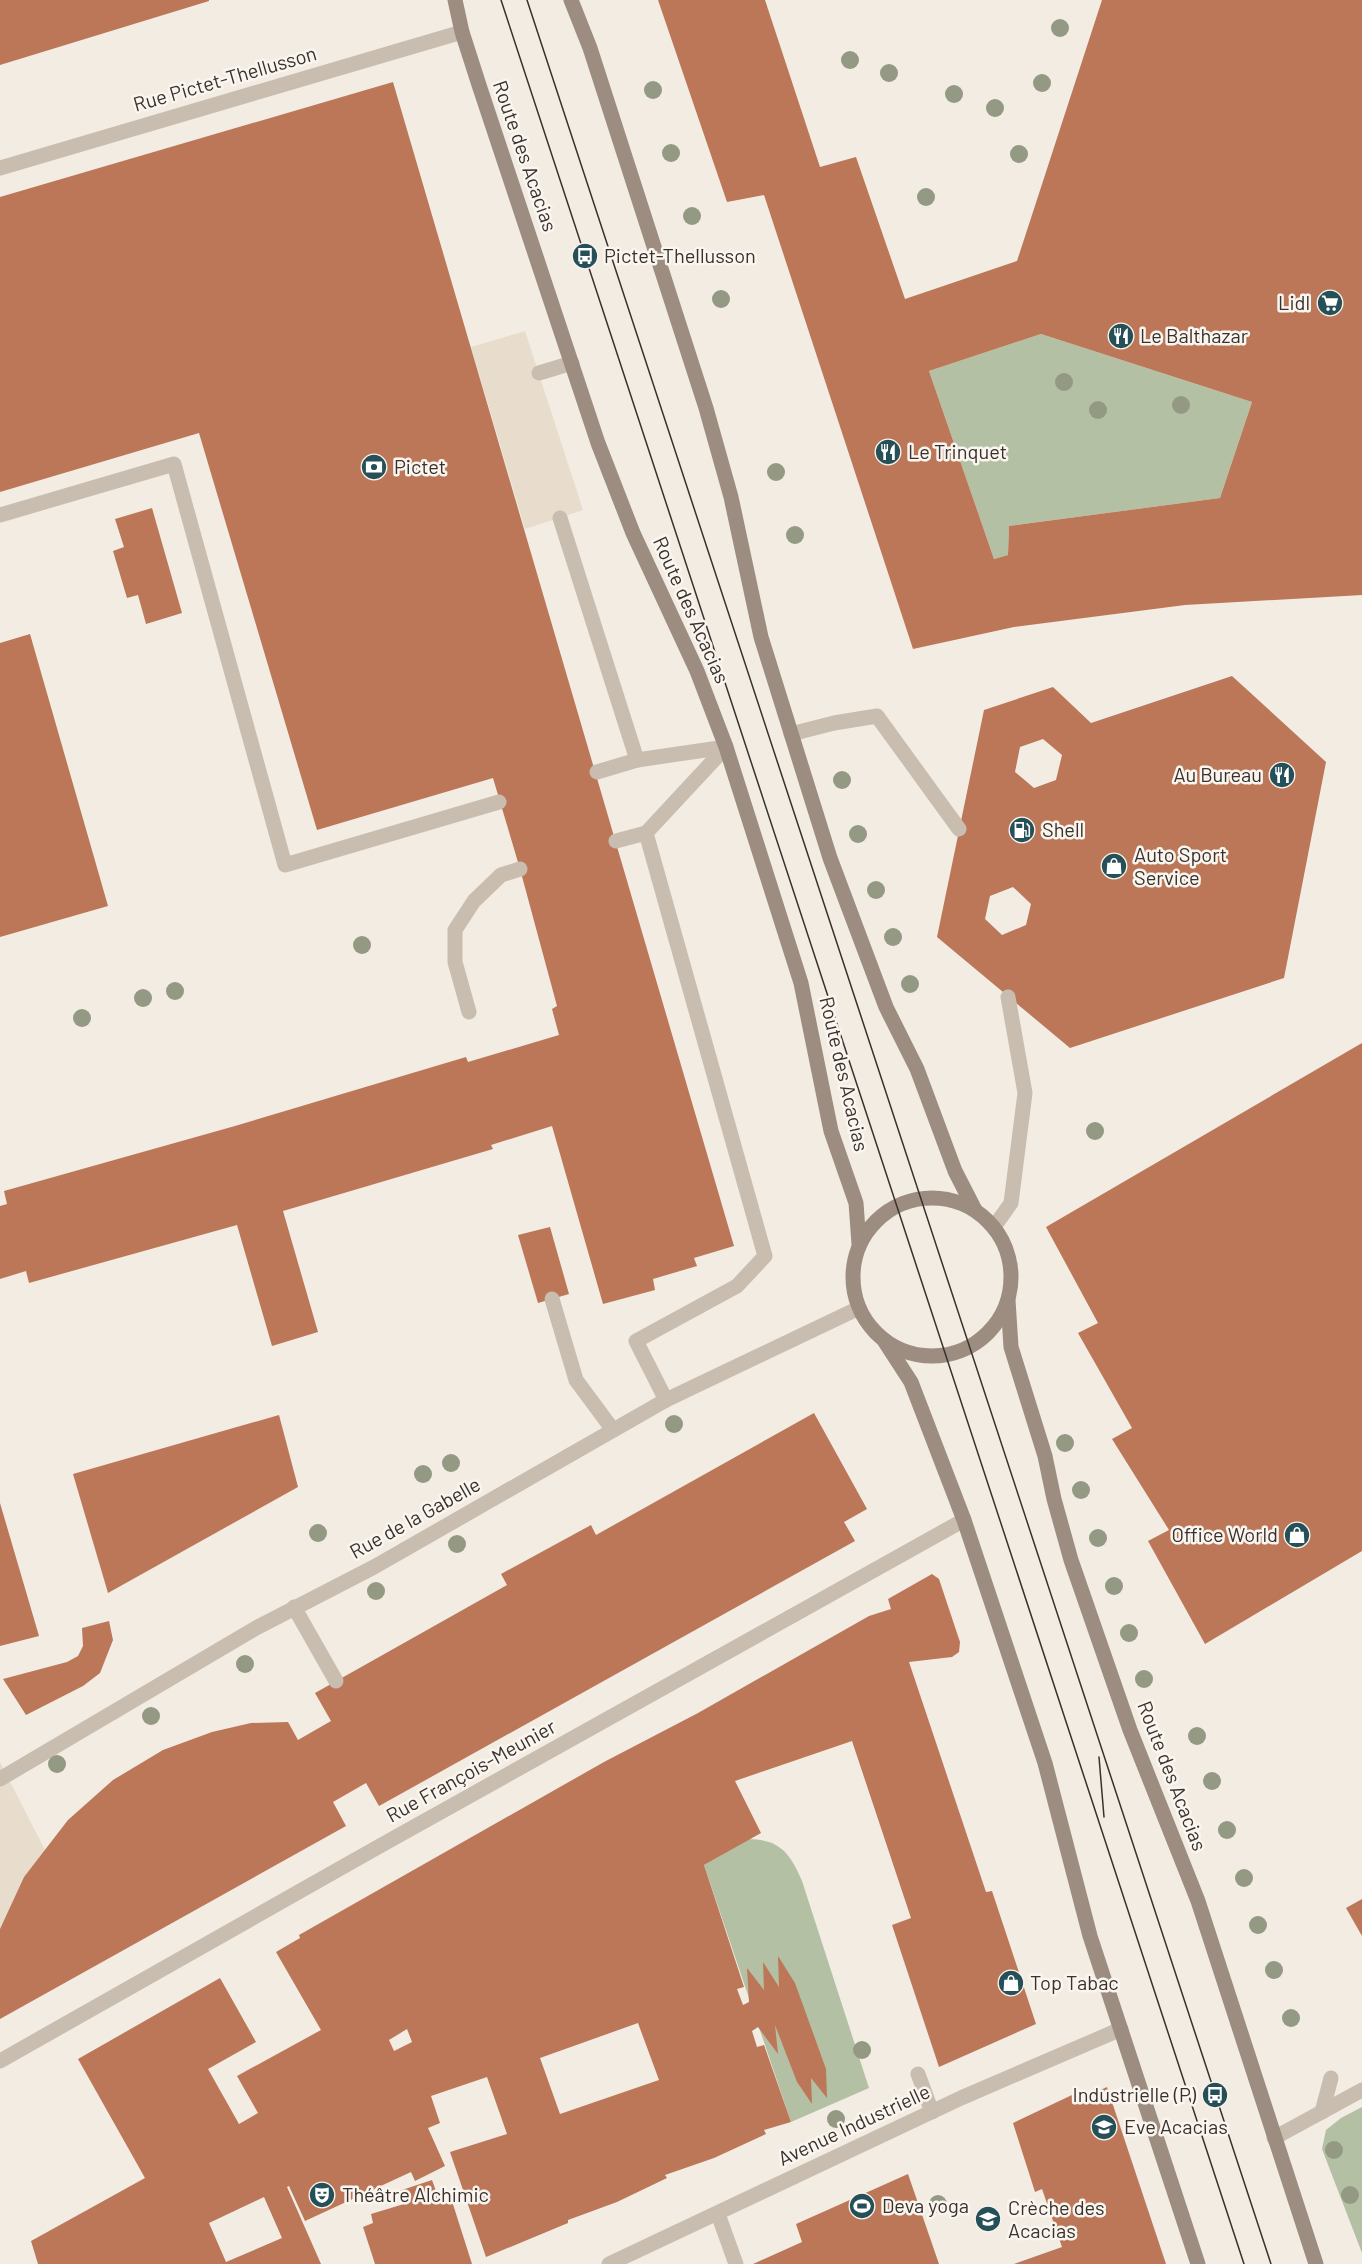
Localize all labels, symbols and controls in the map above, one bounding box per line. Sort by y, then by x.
street label: Rue Pictet-Thellusson [130,40,319,116]
street label: Route des Acacias [489,77,563,234]
bus stop icon: Pictet-Thellusson [570,241,600,271]
place label: Pictet-Thellusson [604,243,756,267]
supermarket icon: Lidl [1315,288,1345,318]
place label: Lidl [1278,290,1310,314]
restaurant icon: Le Balthazar [1106,321,1136,351]
place label: Le Balthazar [1140,323,1248,347]
restaurant icon: Le Trinquet [873,437,903,467]
place label: Le Trinquet [908,439,1007,463]
bank icon: Pictet [359,452,389,482]
place label: Pictet [394,454,446,478]
street label: Route des Acacias [649,532,735,687]
restaurant icon: Au Bureau [1267,760,1297,790]
place label: Au Bureau [1173,762,1262,786]
fuel station icon: Shell [1007,815,1037,845]
place label: Shell [1042,817,1084,841]
place label: Auto Sport Service [1134,842,1227,889]
shop icon: Auto Sport Service [1099,851,1129,881]
street label: Route des Acacias [815,994,874,1154]
street label: Rue de la Gabelle [345,1471,484,1563]
shop icon: Office World [1282,1520,1312,1550]
place label: Office World [1172,1522,1278,1546]
street label: Route des Acacias [1133,1697,1213,1854]
street label: Rue François-Meunier [382,1714,560,1827]
shop icon: Top Tabac [996,1968,1026,1998]
place label: Top Tabac [1030,1970,1119,1994]
street label: Avenue Industrielle [774,2078,933,2170]
bus stop icon: Industrielle (P) [1200,2080,1230,2110]
place label: Industrielle (P) [1072,2082,1197,2106]
school or university icon: Eve Acacias [1089,2112,1119,2142]
place label: Eve Acacias [1124,2114,1228,2138]
theatre icon: Théâtre Alchimic [307,2180,337,2210]
place label: Théâtre Alchimic [342,2182,489,2206]
sports icon: Deva yoga [847,2191,877,2221]
place label: Deva yoga [882,2193,969,2217]
place label: Crèche des Acacias [1008,2195,1105,2242]
school or university icon: Crèche des Acacias [973,2204,1003,2234]

